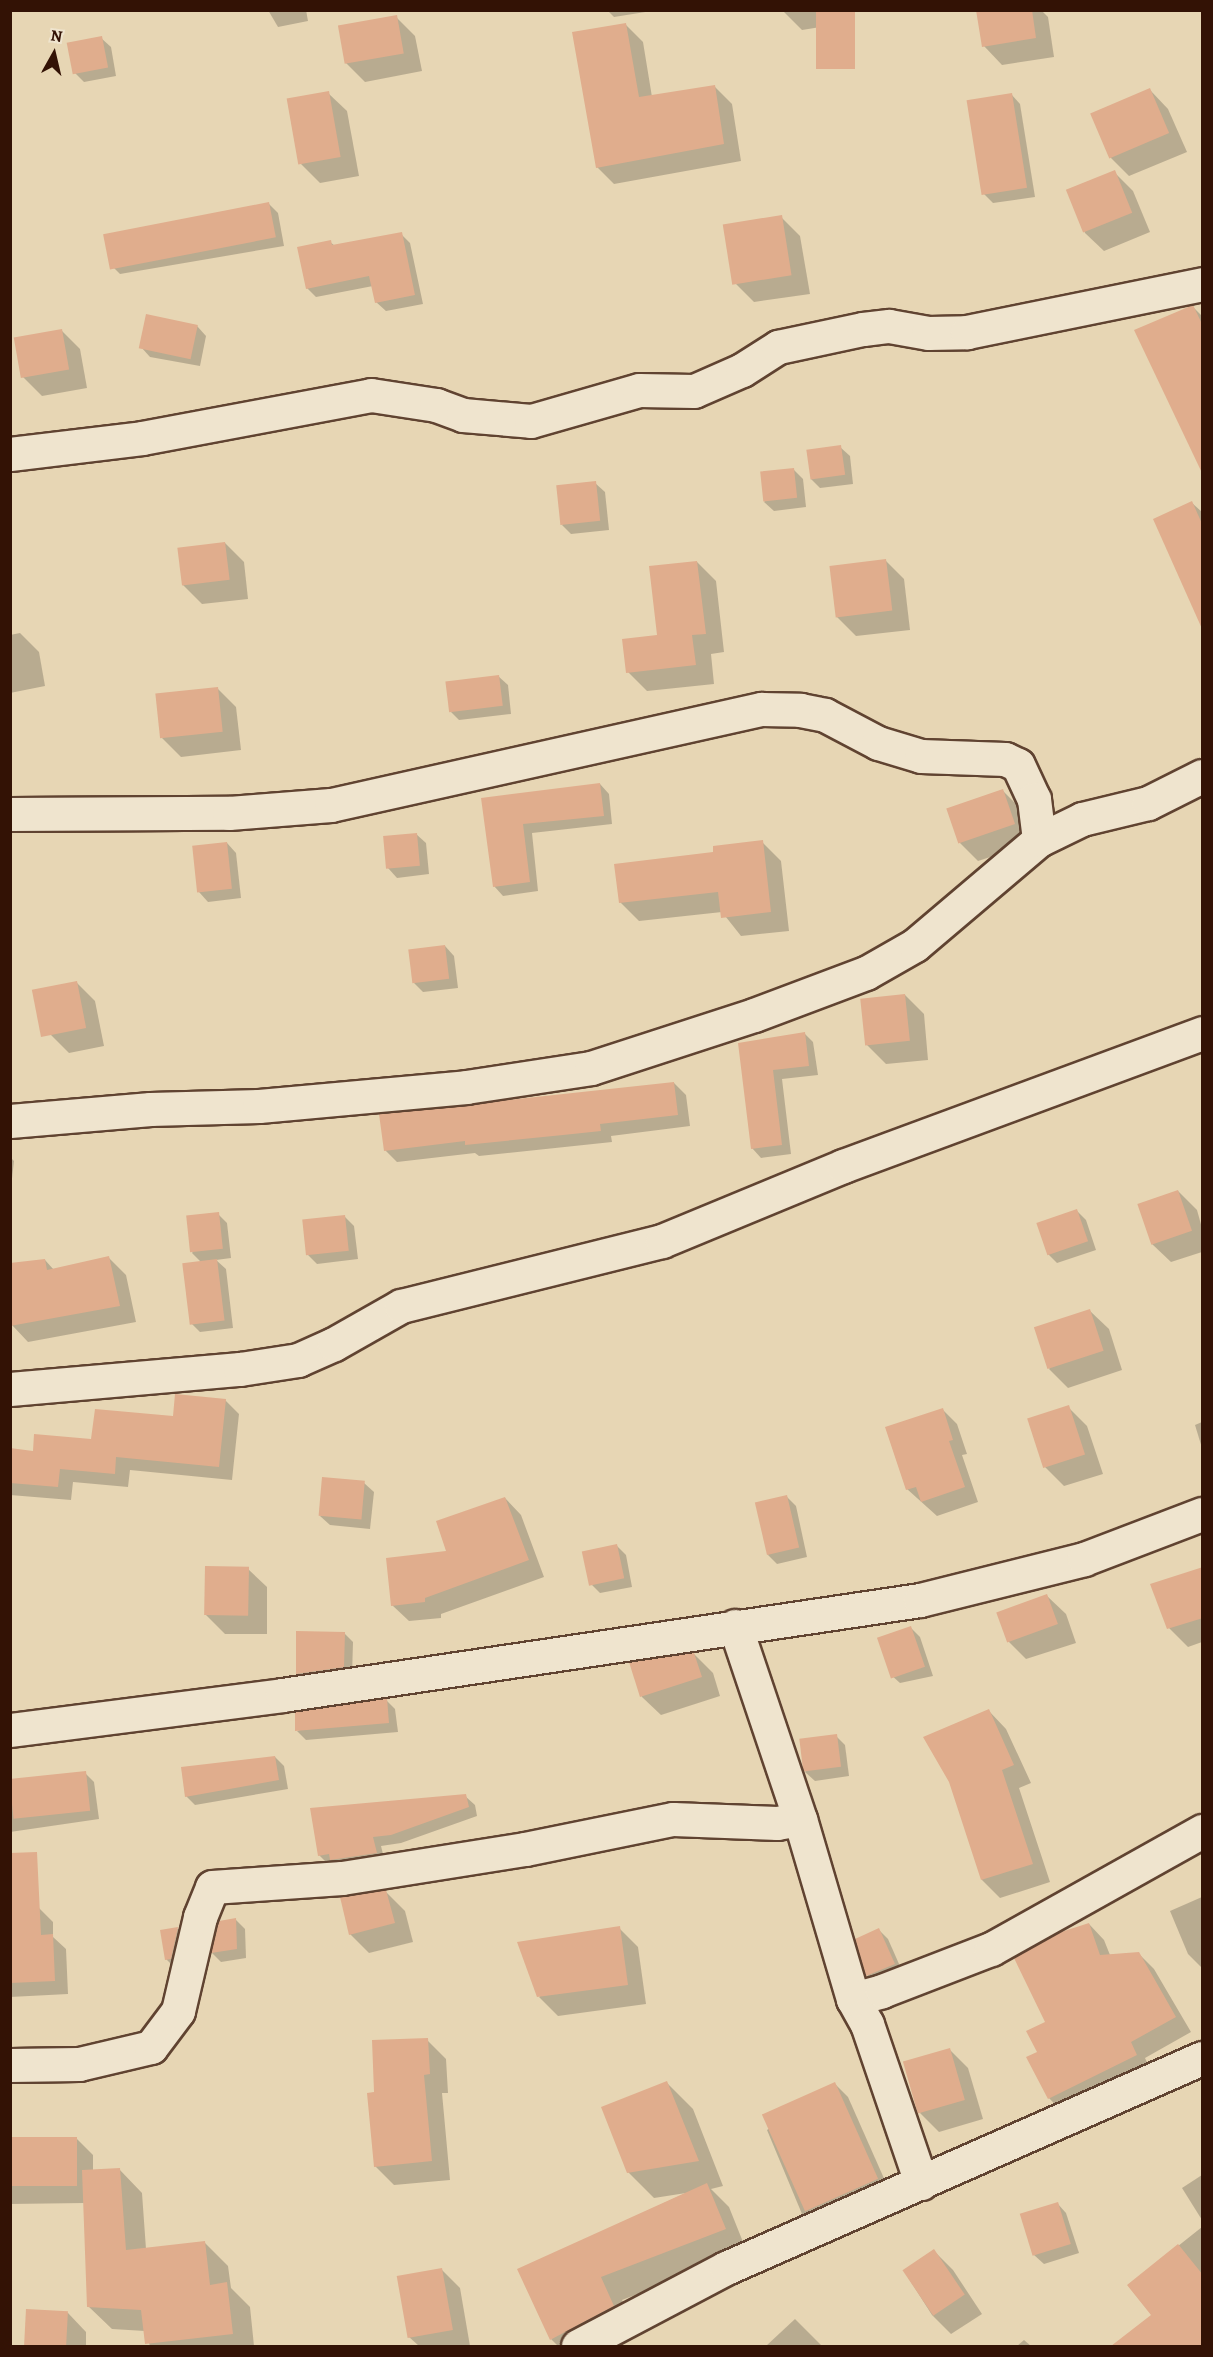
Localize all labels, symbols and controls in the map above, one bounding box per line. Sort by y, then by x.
north arrow [24,24,84,84]
text: N [49,24,64,48]

